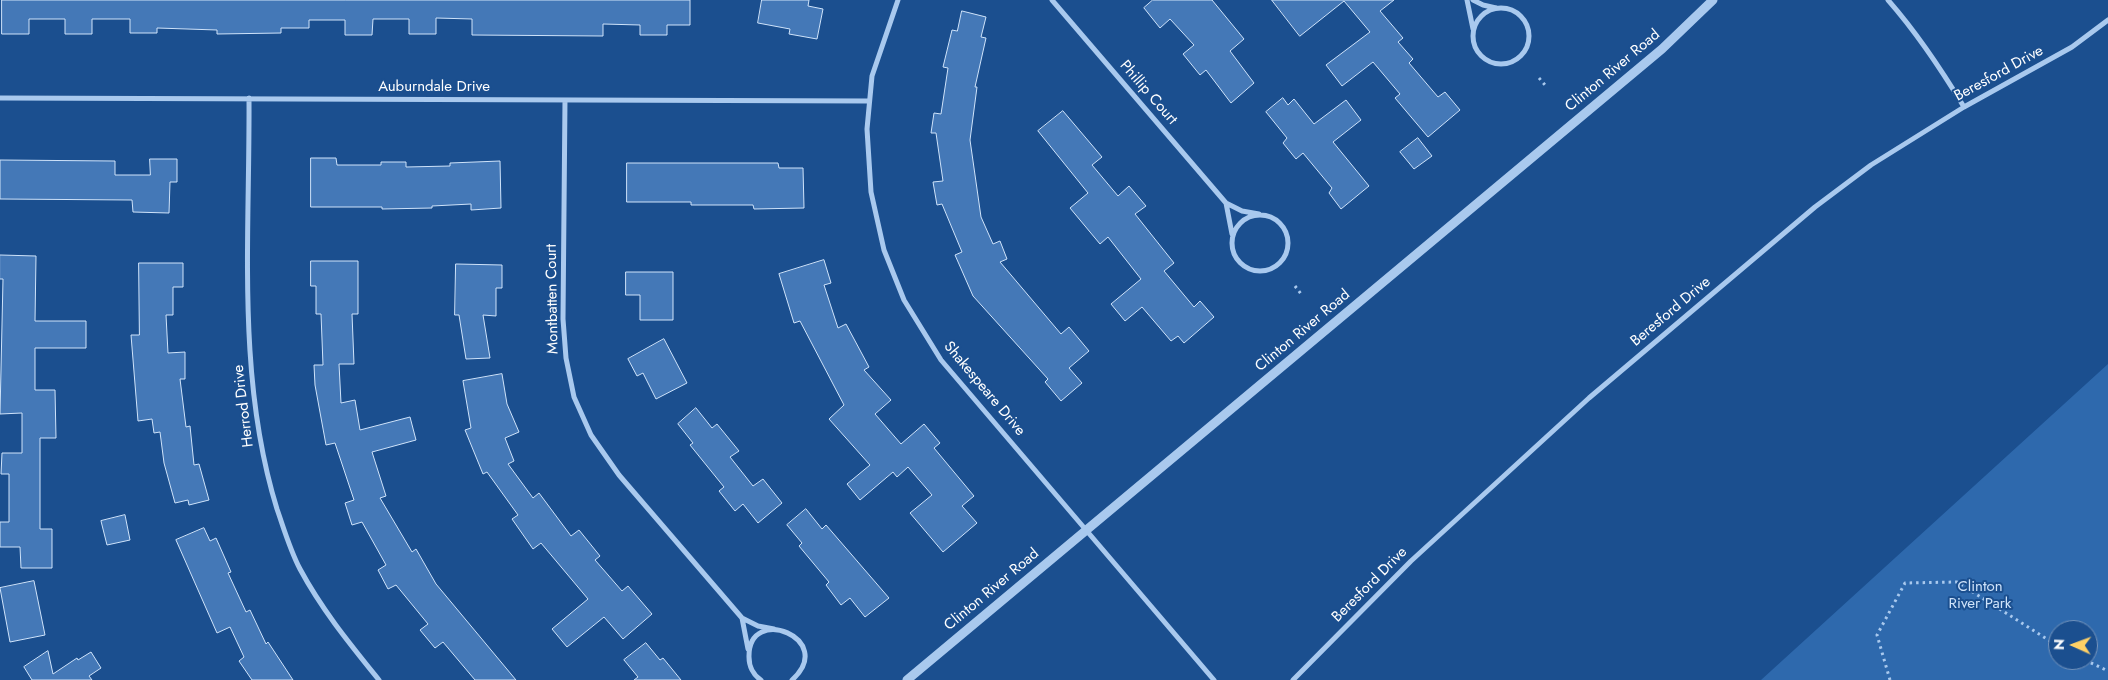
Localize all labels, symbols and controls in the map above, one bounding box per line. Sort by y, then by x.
street label: Clinton River Road [1562,26,1664,116]
street label: Beresford Drive [1951,42,2047,106]
street label: Phillip Court [1115,57,1181,129]
street label: Auburndale Drive [378,78,490,96]
street label: Montbatten Court [543,244,563,354]
street label: Beresford Drive [1627,273,1715,351]
street label: Clinton River Road [1252,286,1354,376]
street label: Shakespeare Drive [939,338,1029,440]
street label: Herrod Drive [230,364,258,448]
street label: Beresford Drive [1329,544,1411,626]
street label: Clinton River Road [941,545,1043,635]
park label: Clinton River Park [1949,578,2011,613]
north arrow [2048,620,2098,670]
text: N [2049,639,2069,650]

